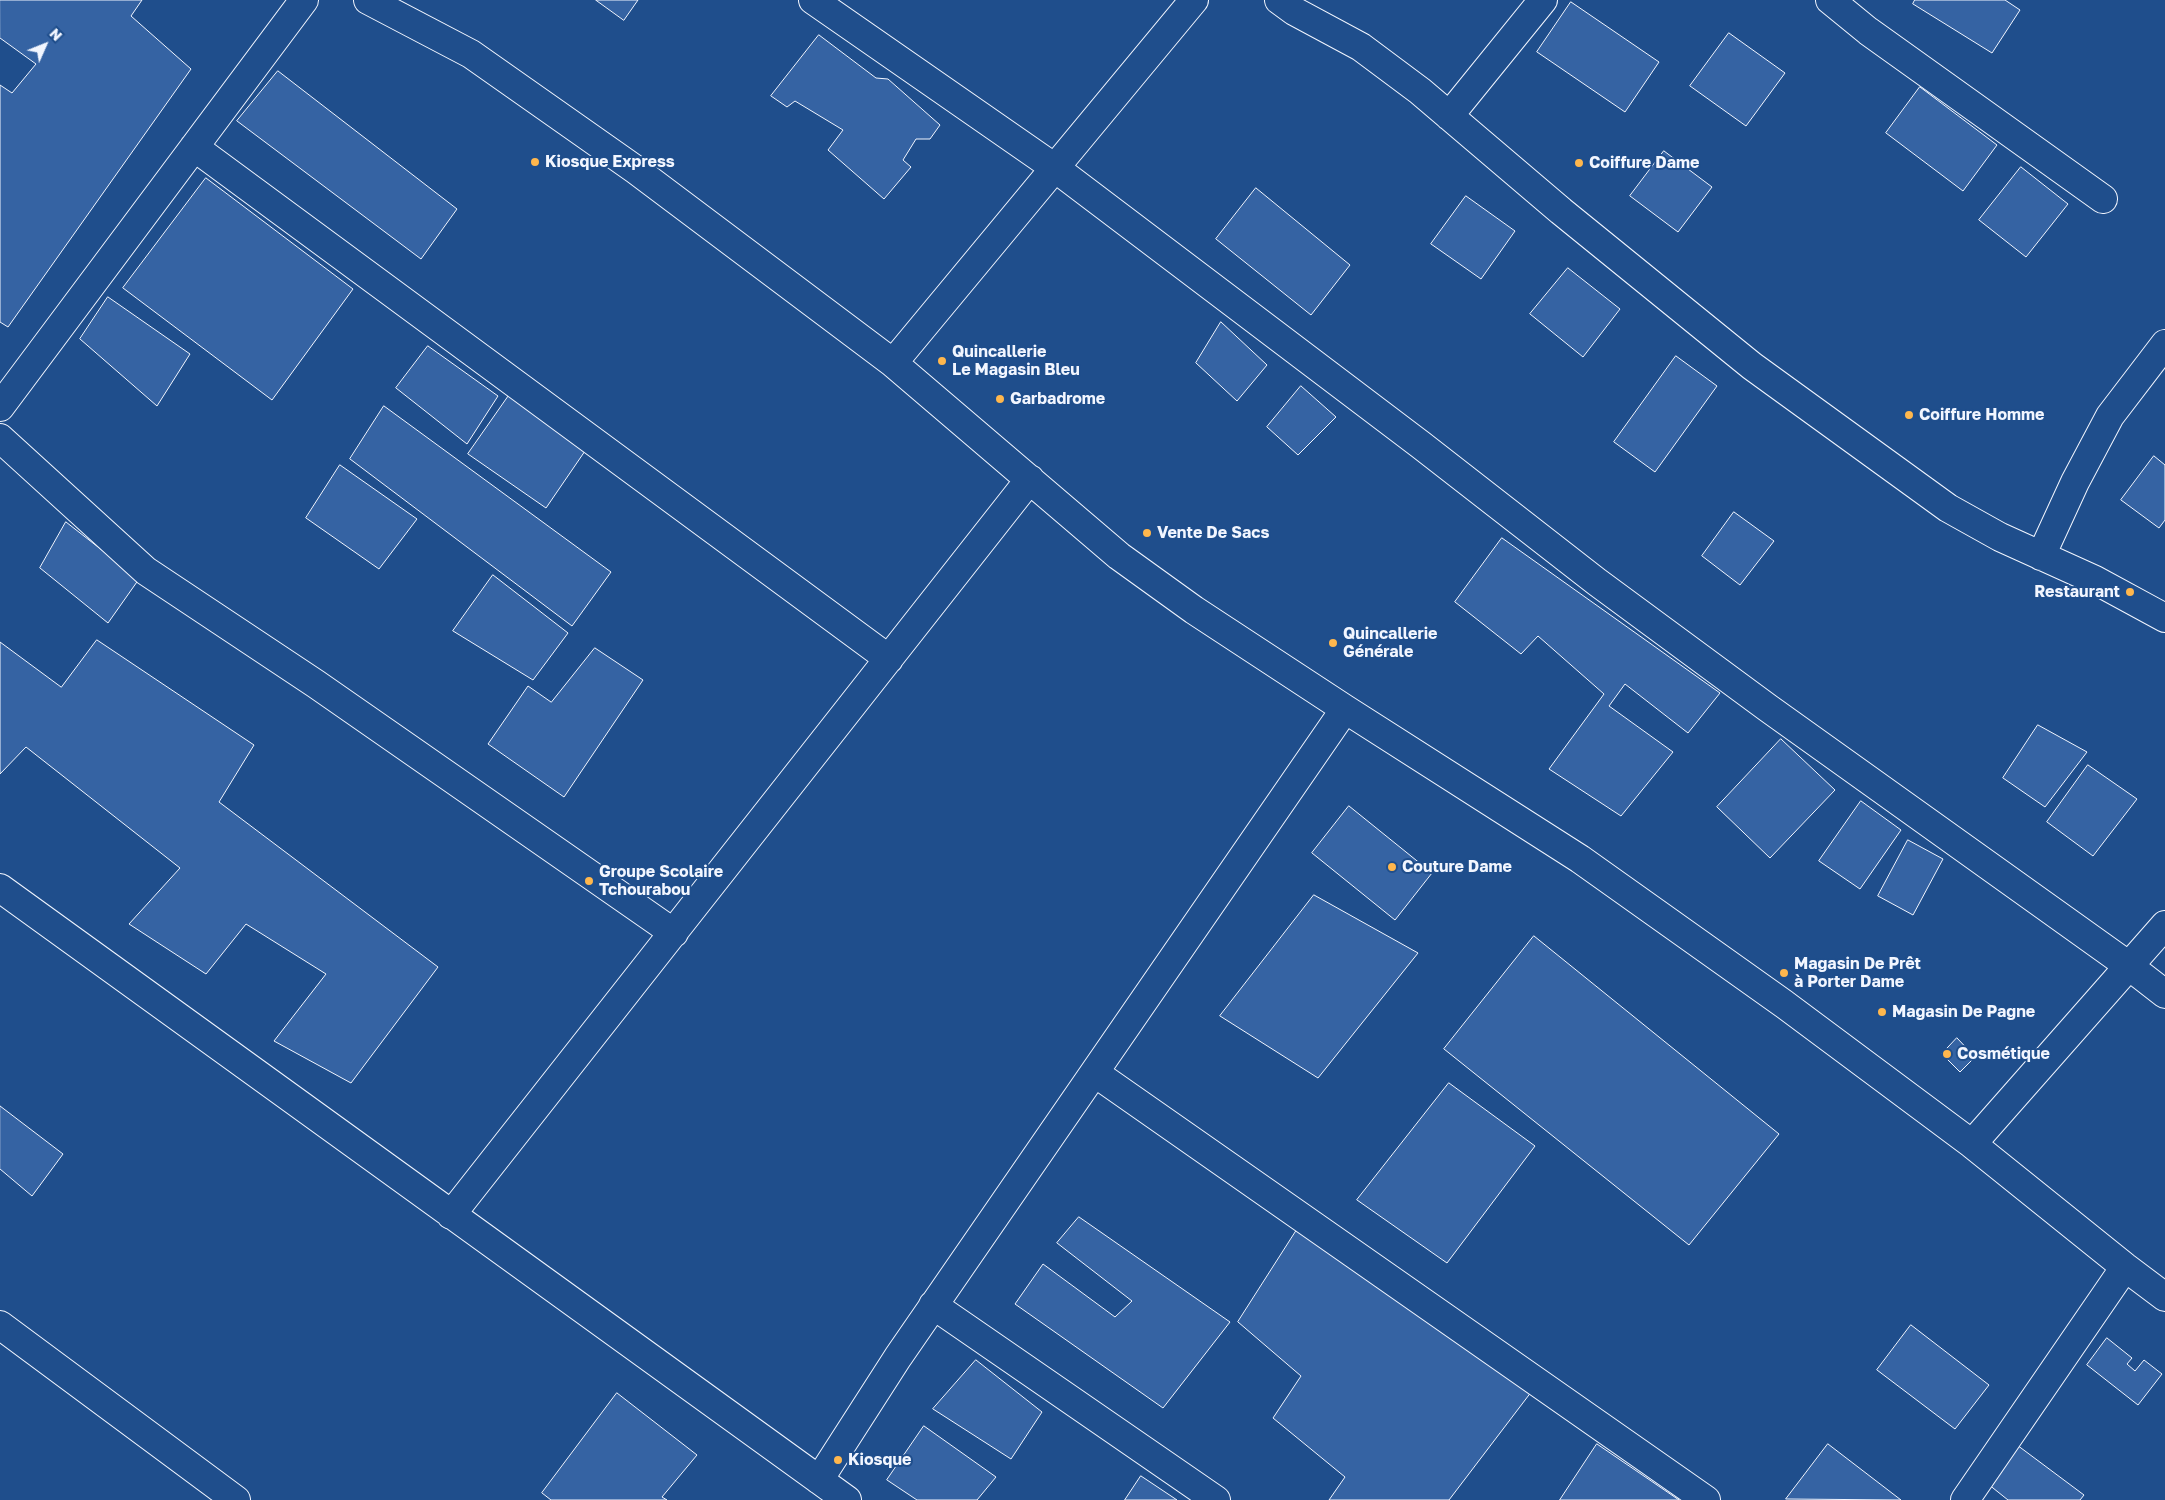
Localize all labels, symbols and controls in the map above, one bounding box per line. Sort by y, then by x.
north arrow [20,20,70,70]
text: N [46,24,66,44]
place label: Kiosque Express [545,152,675,172]
place label: Coiffure Dame [1589,153,1699,173]
marker: Kiosque Express [529,156,541,168]
marker: Coiffure Dame [1573,157,1585,169]
place label: Quincallerie Le Magasin Bleu [952,342,1080,380]
marker: Quincallerie Le Magasin Bleu [936,355,948,367]
place label: Garbadrome [1010,389,1105,409]
marker: Garbadrome [994,393,1006,405]
place label: Coiffure Homme [1919,405,2044,425]
marker: Coiffure Homme [1903,409,1915,421]
place label: Vente De Sacs [1157,523,1269,543]
marker: Vente De Sacs [1141,527,1153,539]
place label: Restaurant [2034,582,2120,602]
marker: Restaurant [2124,586,2136,598]
place label: Quincallerie Générale [1343,624,1438,662]
marker: Quincallerie Générale [1327,637,1339,649]
place label: Couture Dame [1402,857,1512,877]
marker: Couture Dame [1386,861,1398,873]
place label: Groupe Scolaire Tchourabou [599,862,723,900]
marker: Groupe Scolaire Tchourabou [583,875,595,887]
place label: Magasin De Prêt à Porter Dame [1794,954,1921,992]
marker: Magasin De Prêt à Porter Dame [1778,967,1790,979]
place label: Magasin De Pagne [1892,1002,2035,1022]
marker: Magasin De Pagne [1876,1006,1888,1018]
place label: Cosmétique [1957,1044,2050,1064]
marker: Cosmétique [1941,1048,1953,1060]
place label: Kiosque [848,1450,911,1470]
marker: Kiosque [832,1454,844,1466]

